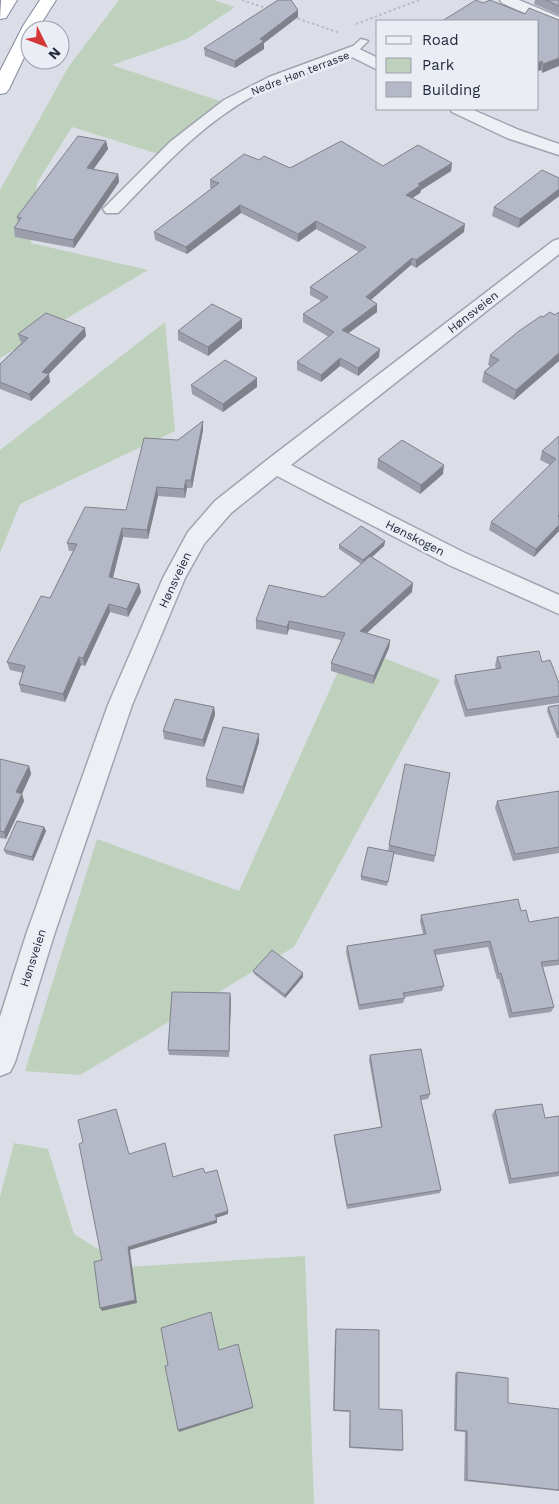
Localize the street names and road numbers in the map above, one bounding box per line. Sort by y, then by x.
street label: Nedre Høn terrasse [249,49,351,98]
street label: Hønsveien [445,288,501,336]
street label: Hønskogen [383,517,447,559]
street label: Hønsveien [156,550,194,610]
street label: Hønsveien [17,927,49,989]

